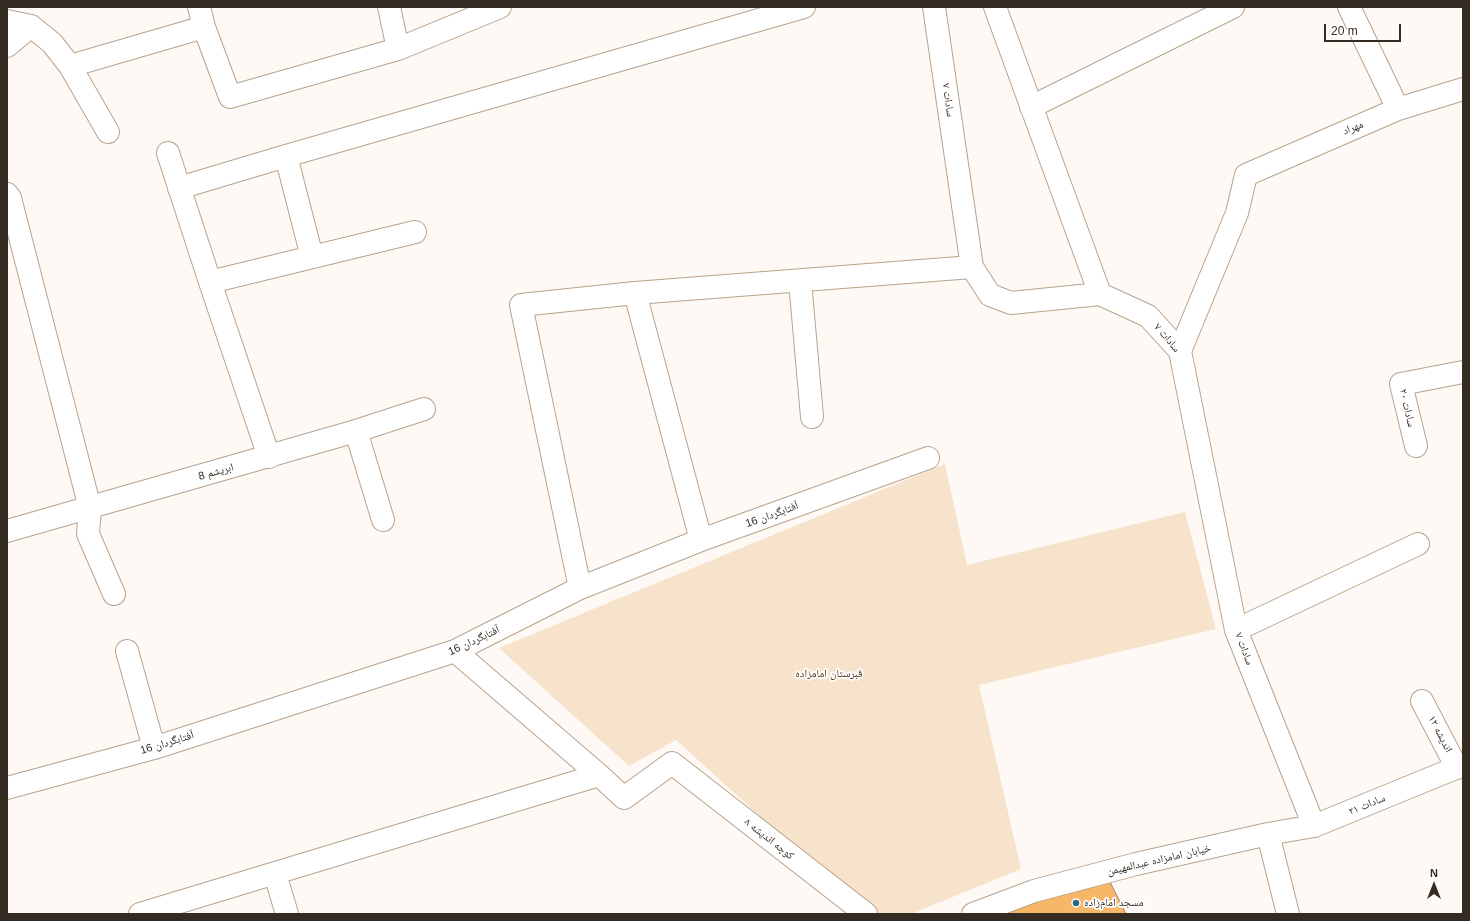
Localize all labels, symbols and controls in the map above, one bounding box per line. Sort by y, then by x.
scale bar [1326,16,1403,42]
text: 20 m [1331,24,1358,38]
street label: سادات ۷ [939,82,957,118]
street label: مهراد [1341,118,1365,138]
street label: سادات ۷ [1151,321,1183,355]
street label: سادات ۲۰ [1396,388,1418,428]
street label: ابریشم 8 [197,461,235,483]
street label: آفتابگردان 16 [744,499,800,531]
street label: آفتابگردان 16 [446,623,502,659]
street label: سادات ۷ [1232,631,1256,667]
park label: قبرستان امامزاده [795,667,863,681]
street label: اندیشه ۱۲ [1425,713,1455,755]
street label: آفتابگردان 16 [139,729,195,757]
street label: سادات ۲۱ [1347,792,1387,818]
street label: کوچه اندیشه ۸ [741,815,797,863]
street label: خیابان امامزاده عبدالمهیمن [1106,842,1212,878]
north arrow [1414,865,1454,905]
text: N [1430,867,1438,879]
place label: مسجد امام‌زاده [1084,896,1144,910]
marker: مسجد امام‌زاده [1071,898,1081,908]

